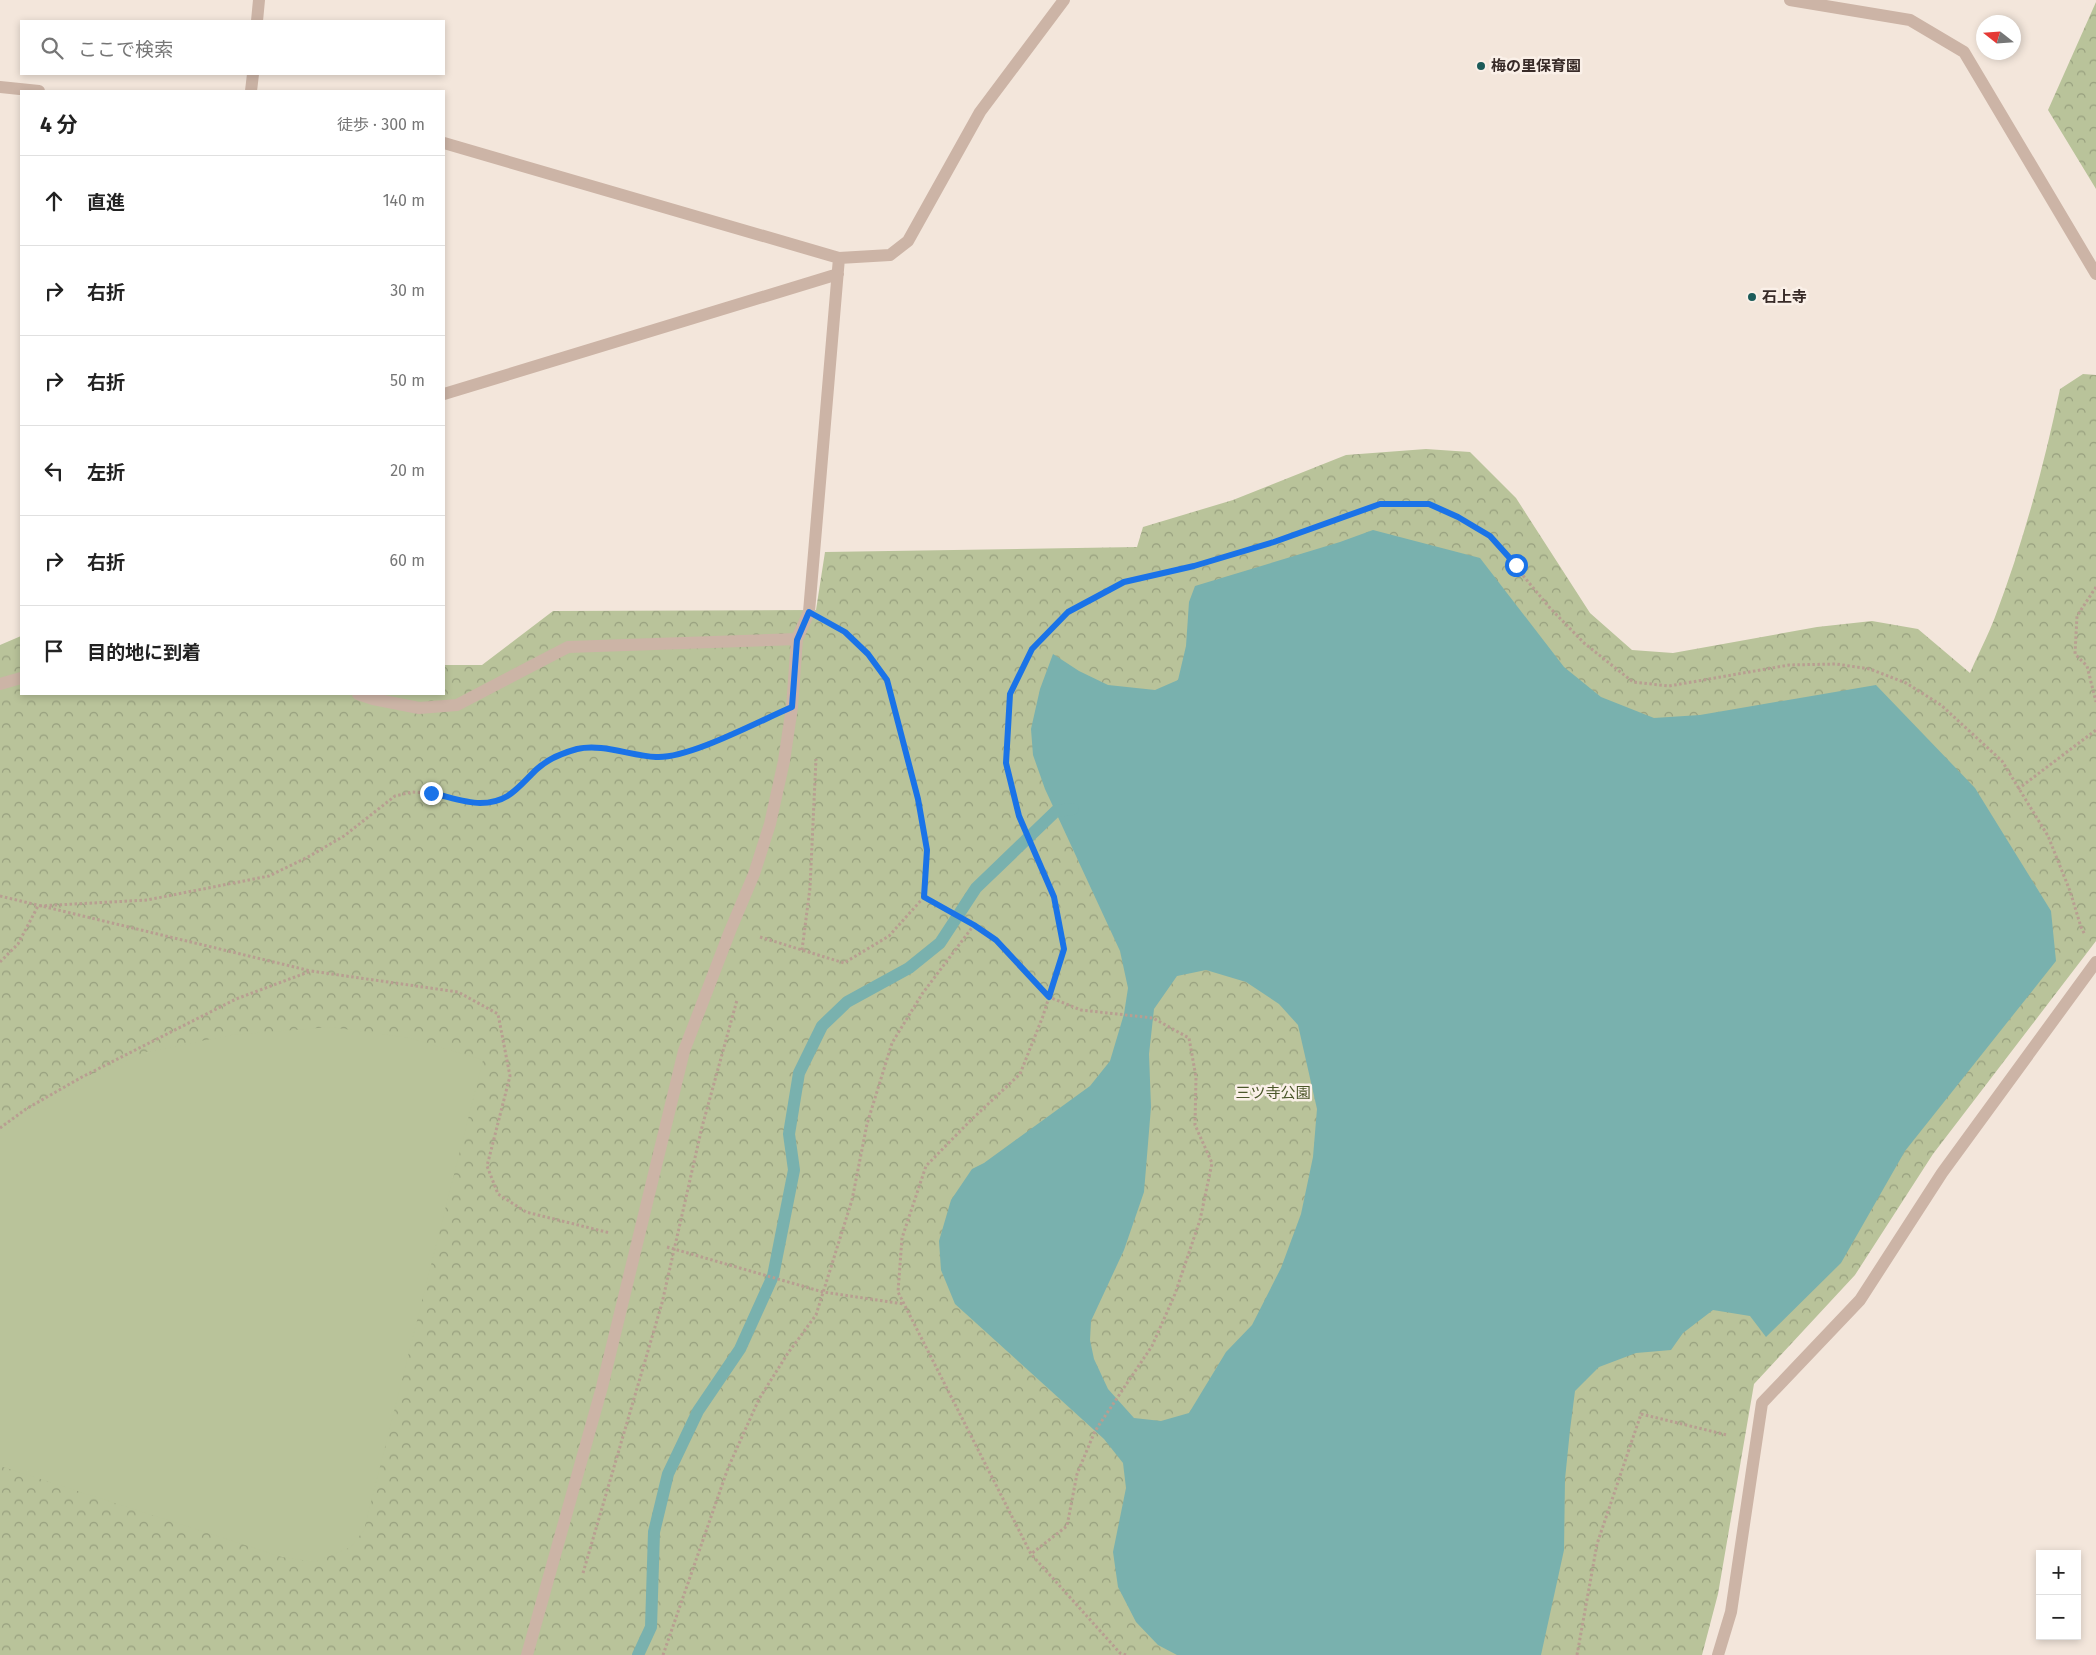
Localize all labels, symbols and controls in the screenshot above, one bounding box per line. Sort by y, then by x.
north arrow [1976,15,2021,60]
search box [20,20,445,75]
icon: search [38,34,66,62]
text: ここで検索 [78,38,173,61]
place label: 梅の里保育園 [1491,57,1581,75]
marker: 梅の里保育園 [1475,60,1487,72]
text: 4 分 [40,112,78,138]
text: 徒歩 · 300 m [337,115,425,134]
icon: ahead [40,187,68,215]
text: 直進 [87,191,125,214]
text: 140 m [383,191,425,210]
icon: right [40,277,68,305]
text: 右折 [87,281,125,304]
text: 30 m [390,281,425,300]
place label: 石上寺 [1762,288,1807,306]
marker: 石上寺 [1746,291,1758,303]
icon: right [40,367,68,395]
text: 右折 [87,371,125,394]
text: 50 m [390,371,425,390]
icon: left [40,457,68,485]
text: 左折 [87,461,125,484]
text: 20 m [390,461,425,480]
icon: right [40,547,68,575]
text: 右折 [87,551,125,574]
text: 60 m [390,551,425,570]
route start [1505,554,1528,577]
icon: arrive [40,637,68,665]
text: 目的地に到着 [87,641,201,664]
route end [420,782,443,805]
park label: 三ツ寺公園 [1235,1084,1311,1102]
map controls [2036,1550,2081,1640]
button: + [2036,1550,2081,1595]
button: − [2036,1595,2081,1640]

